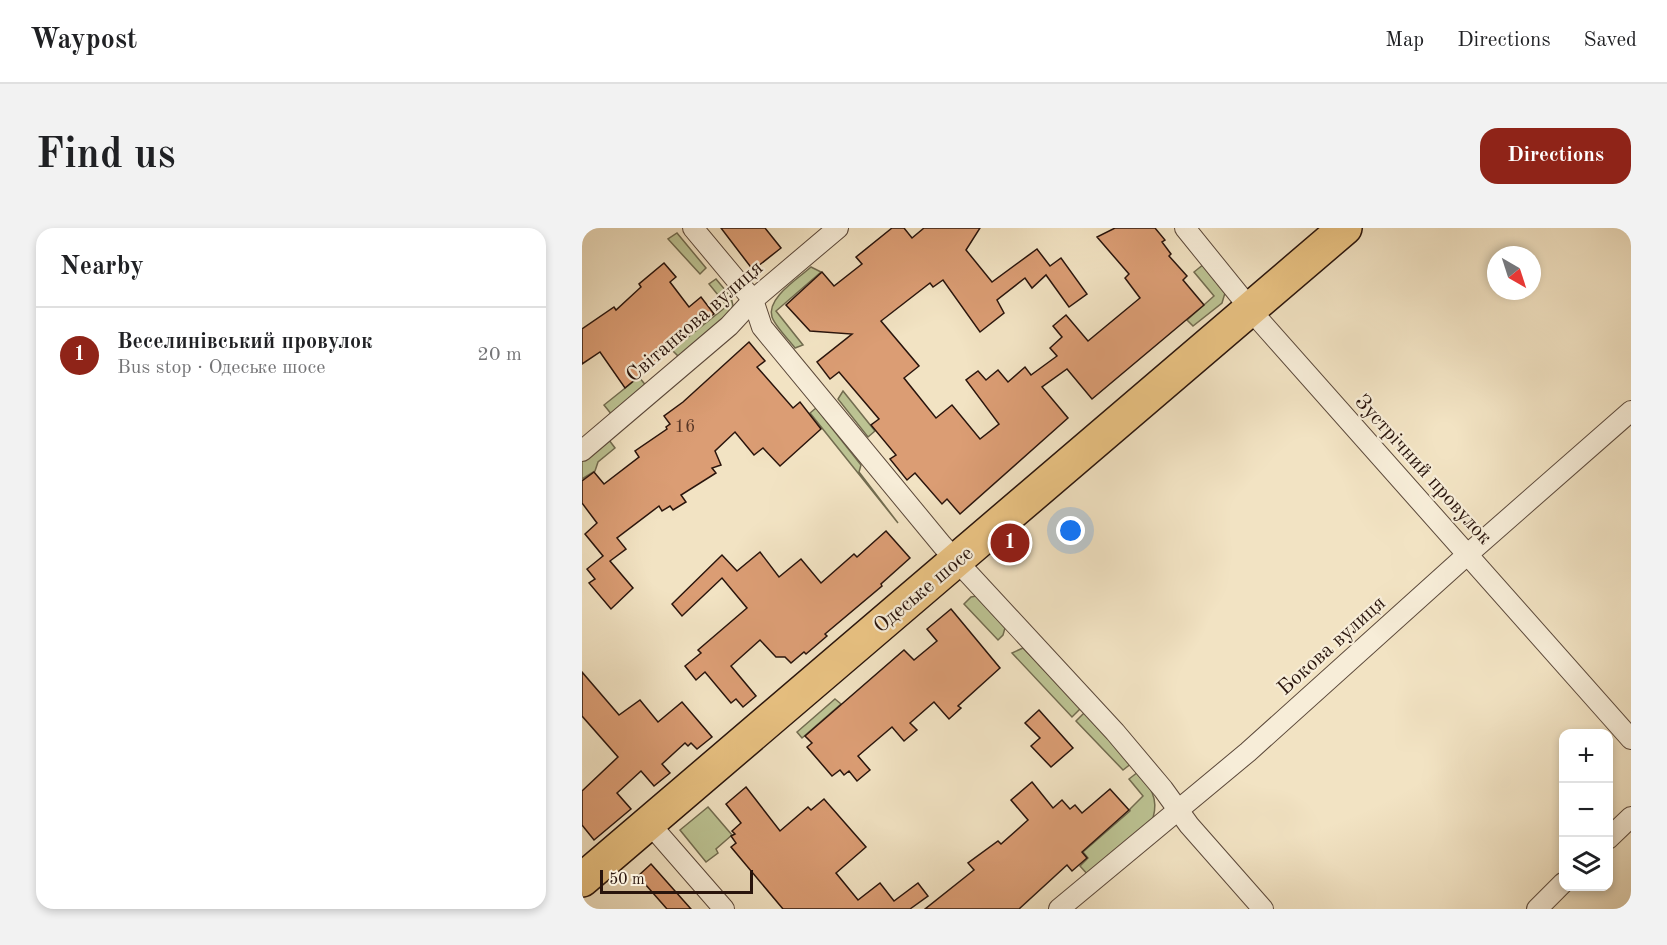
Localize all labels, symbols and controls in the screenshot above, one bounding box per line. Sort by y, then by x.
text: Waypost [30,27,137,55]
text: Map [1385,30,1424,51]
text: Directions [1457,30,1551,51]
text: Saved [1584,30,1637,51]
button: Directions [1480,128,1631,184]
text: Find us [36,135,175,177]
north arrow [1487,246,1541,300]
text: Nearby [60,254,144,280]
street label: Світанкова вулиця [623,257,767,387]
text: Веселинівський провулок [117,331,373,353]
text: 1 [74,345,85,365]
text: 20 m [477,345,522,365]
text: Bus stop · Одеське шосе [117,358,325,378]
street label: Зустрічний провулок [1350,391,1496,549]
house number: 16 [675,418,695,436]
your location [1056,516,1085,545]
pin: 1 [990,520,1030,566]
street label: Одеське шосе [870,543,978,638]
street label: Бокова вулиця [1274,592,1390,700]
map controls [1559,729,1613,891]
button: + [1559,729,1613,783]
button: − [1559,783,1613,837]
button: layers [1559,837,1613,891]
scale bar [600,867,753,894]
text: 50 m [609,872,645,888]

